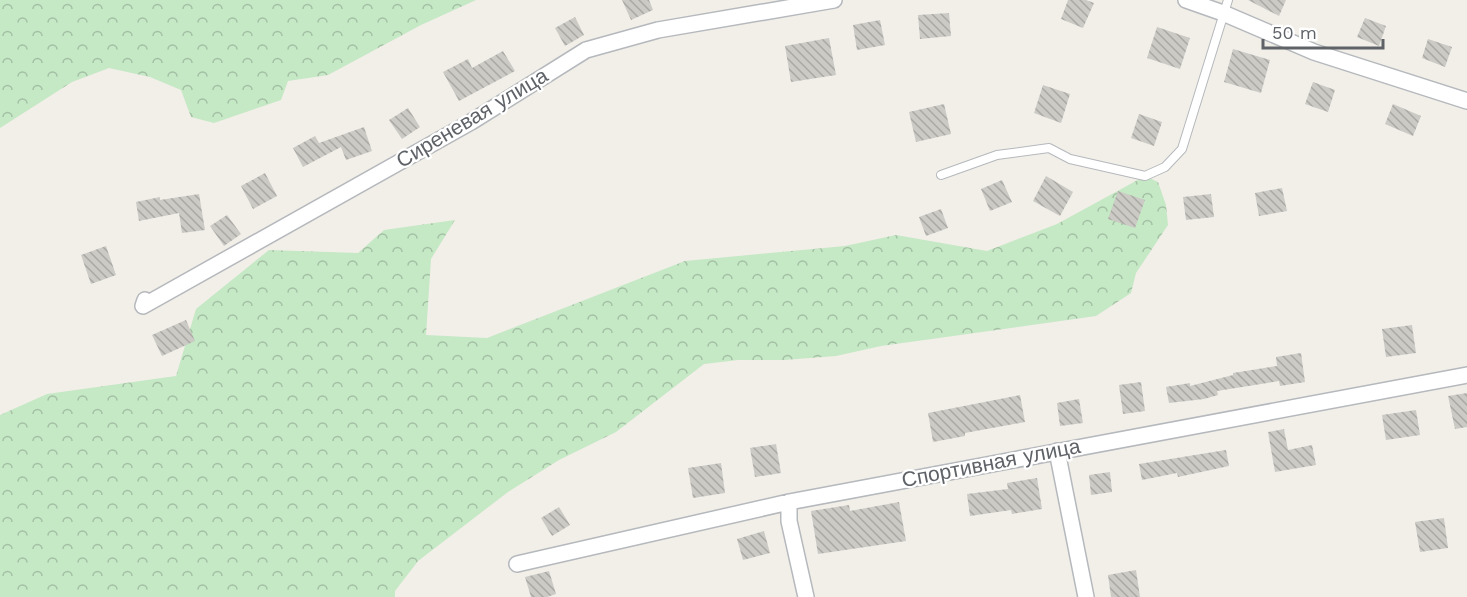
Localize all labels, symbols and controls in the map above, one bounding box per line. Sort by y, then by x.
scale bar [1263,12,1383,50]
text: 50 m [1272,22,1317,43]
street label: Сиреневая улица [391,62,552,173]
street label: Спортивная улица [899,433,1083,492]

